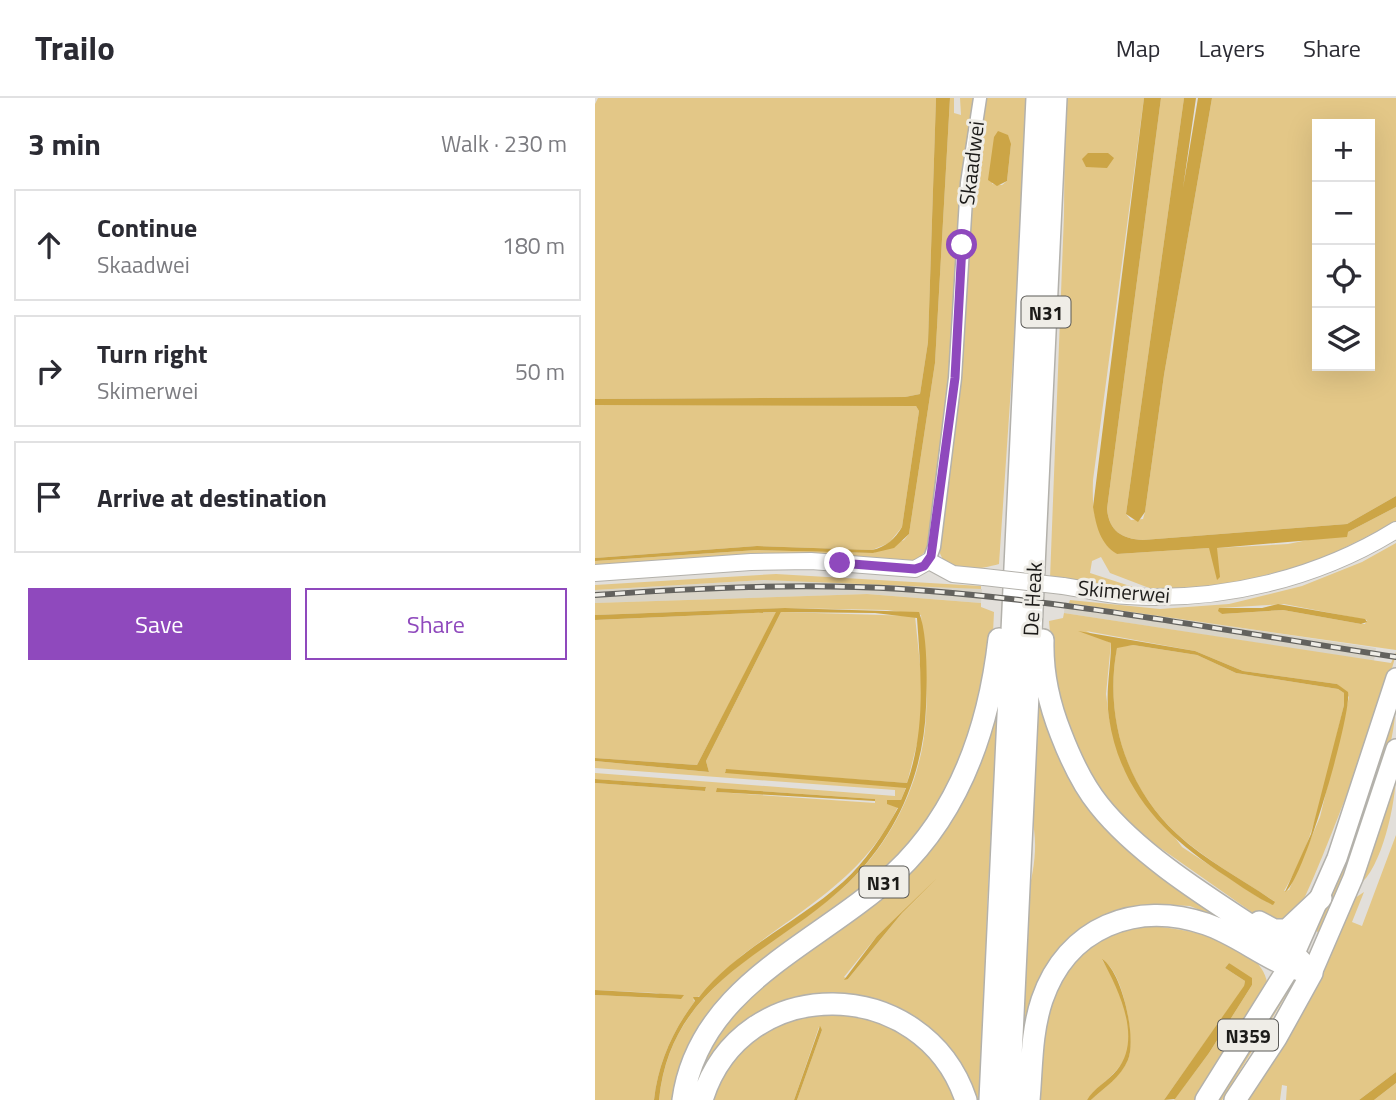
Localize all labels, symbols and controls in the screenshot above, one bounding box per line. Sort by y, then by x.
text: Trailo [35,23,115,73]
text: Map [1116,30,1161,66]
text: Layers [1199,30,1265,66]
text: Share [1303,30,1361,66]
street label: Skaadwei [950,119,992,207]
map controls [1312,119,1375,371]
button: + [1312,119,1375,182]
text: 3 min [28,121,101,167]
text: Walk · 230 m [441,126,567,161]
button: − [1312,182,1375,245]
text: Continue [97,208,197,247]
icon: ahead [30,226,68,264]
text: 180 m [502,228,565,263]
route start [946,229,977,260]
button: locate [1312,245,1375,308]
text: Skaadwei [97,247,190,282]
road number: N31 [1021,296,1071,328]
button: layers [1312,308,1375,371]
text: Turn right [97,334,208,373]
icon: right [30,352,68,390]
text: 50 m [515,354,565,389]
text: Skimerwei [97,373,198,408]
icon: arrive [30,478,68,516]
text: Arrive at destination [97,478,327,517]
route end [824,547,855,578]
street label: De Heak [1014,561,1050,637]
street label: Skimerwei [1076,571,1172,611]
button: Save [28,588,291,660]
button: Share [305,588,567,660]
road number: N31 [859,866,909,898]
road number: N359 [1218,1020,1278,1051]

